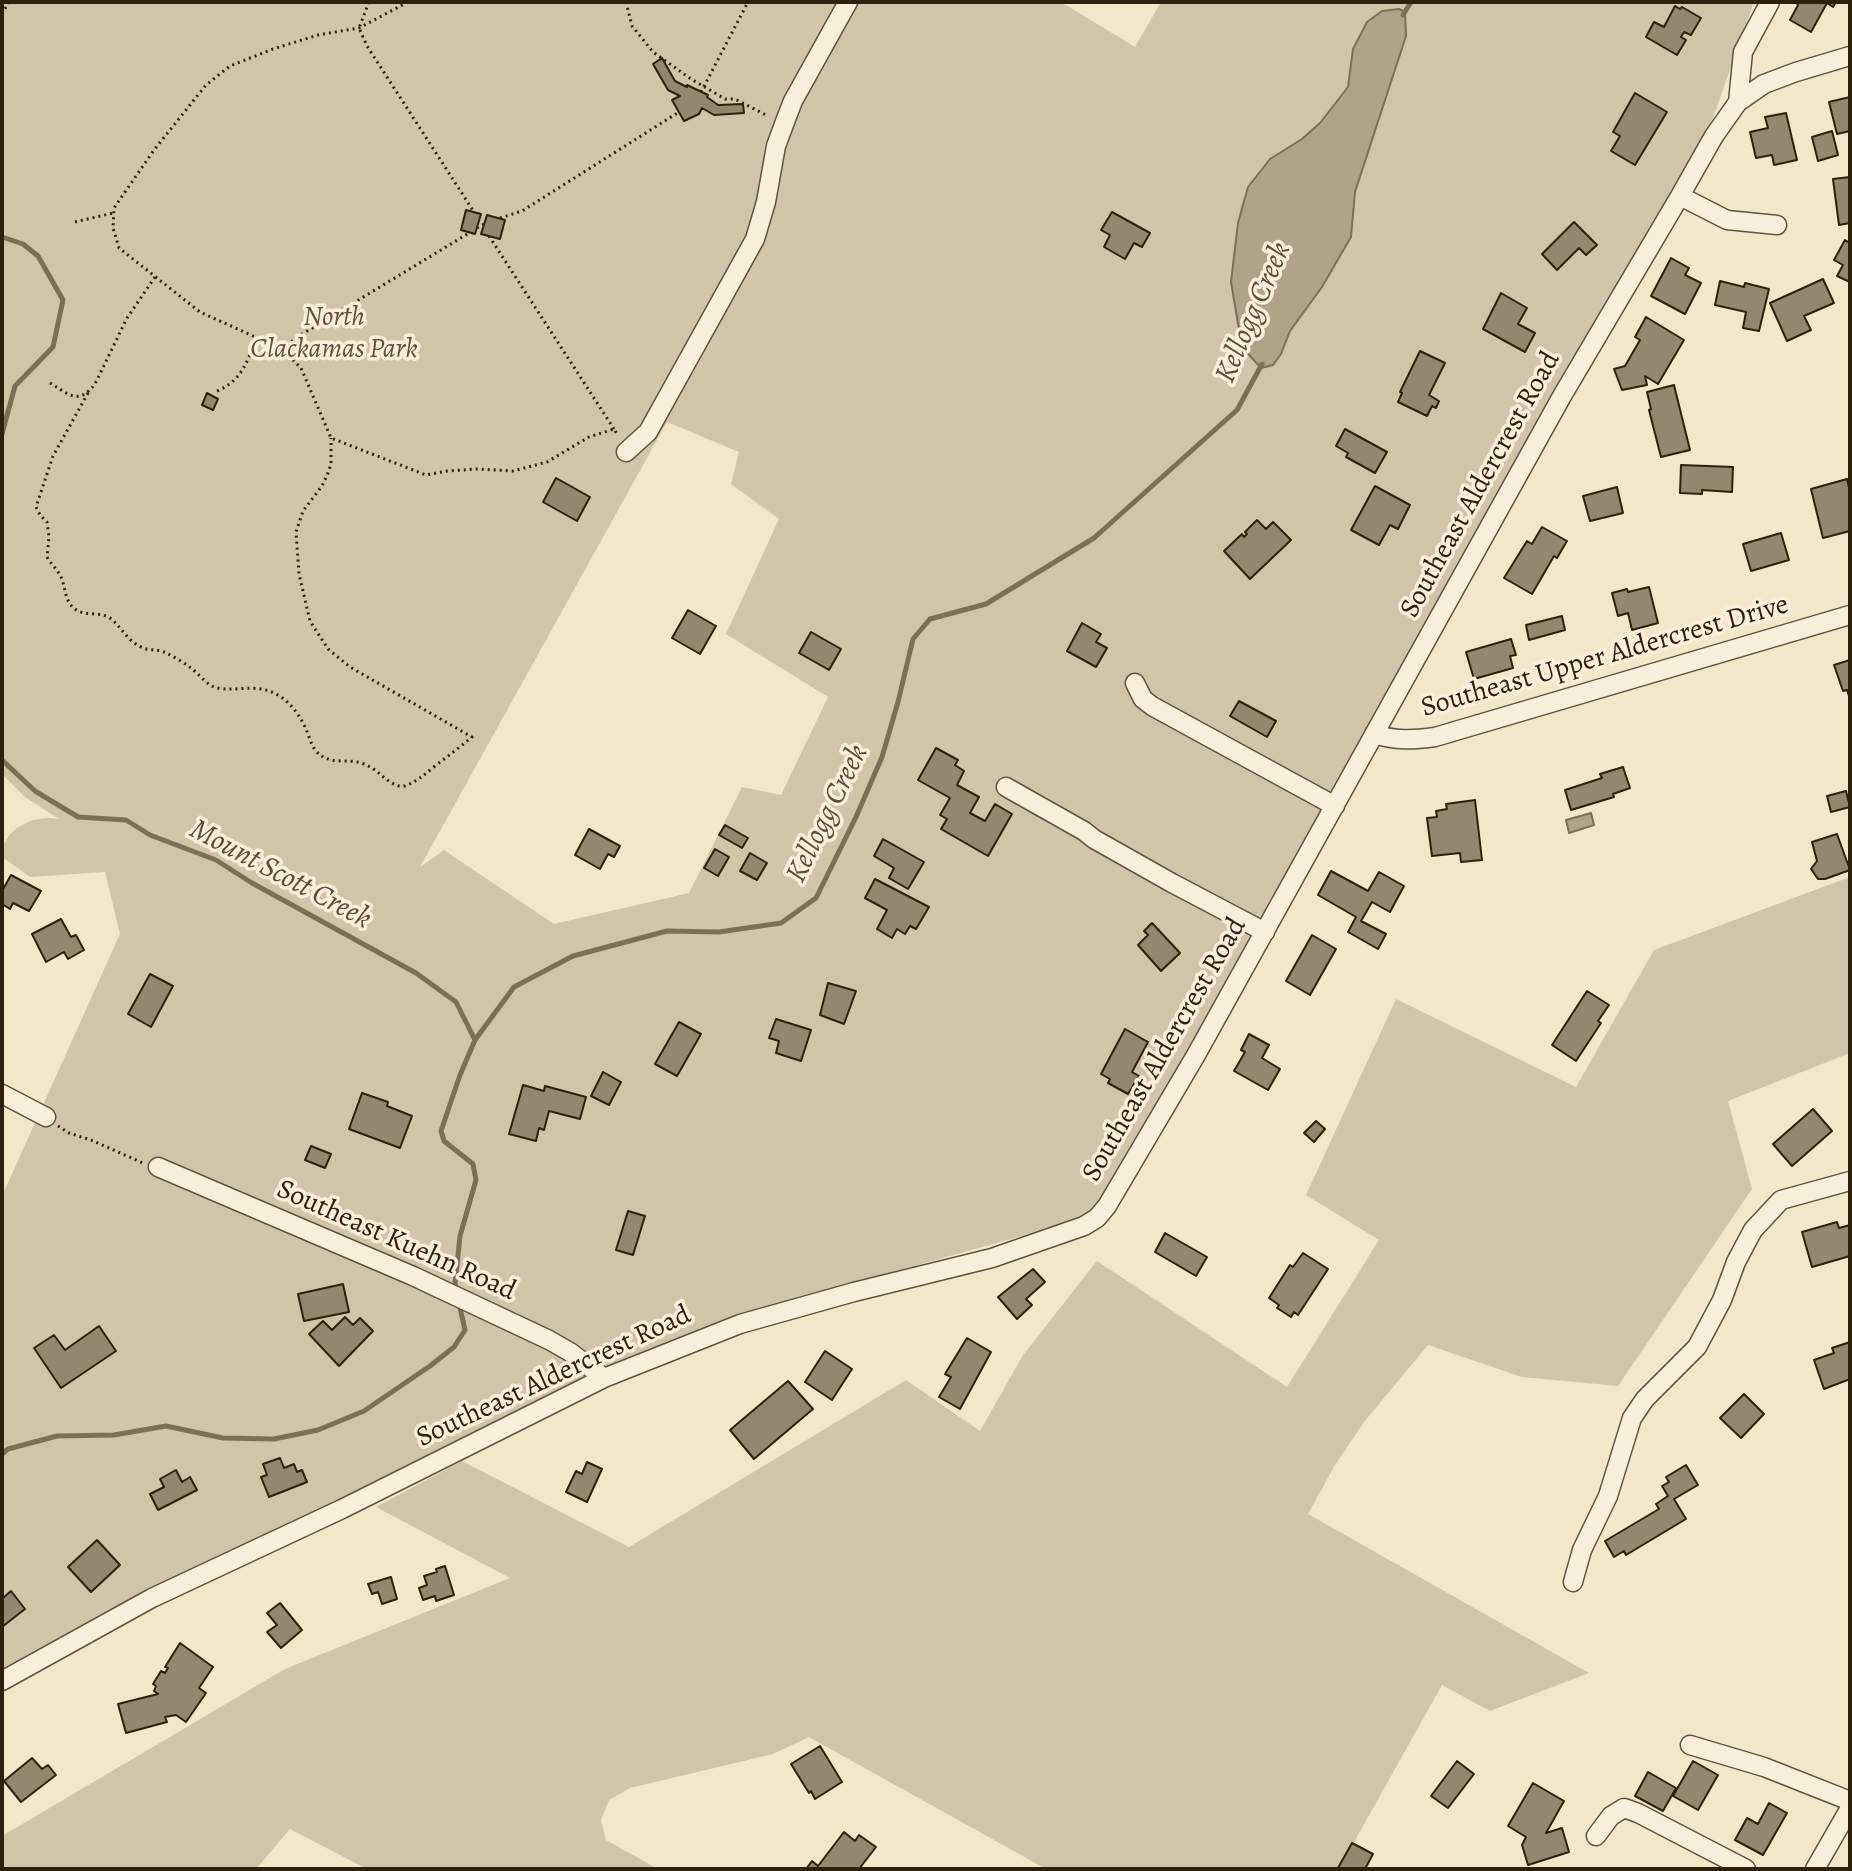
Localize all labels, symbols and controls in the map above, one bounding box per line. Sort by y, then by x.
water label: Kellogg Creek [1208,237,1300,389]
park label: North Clackamas Park [250,301,418,367]
street label: Southeast Aldercrest Road [1394,346,1568,624]
street label: Southeast Upper Aldercrest Drive [1417,588,1793,726]
water label: Kellogg Creek [779,739,877,889]
water label: Mount Scott Creek [183,812,377,938]
street label: Southeast Aldercrest Road [1076,912,1254,1188]
street label: Southeast Kuehn Road [271,1173,521,1309]
street label: Southeast Aldercrest Road [411,1299,697,1455]

